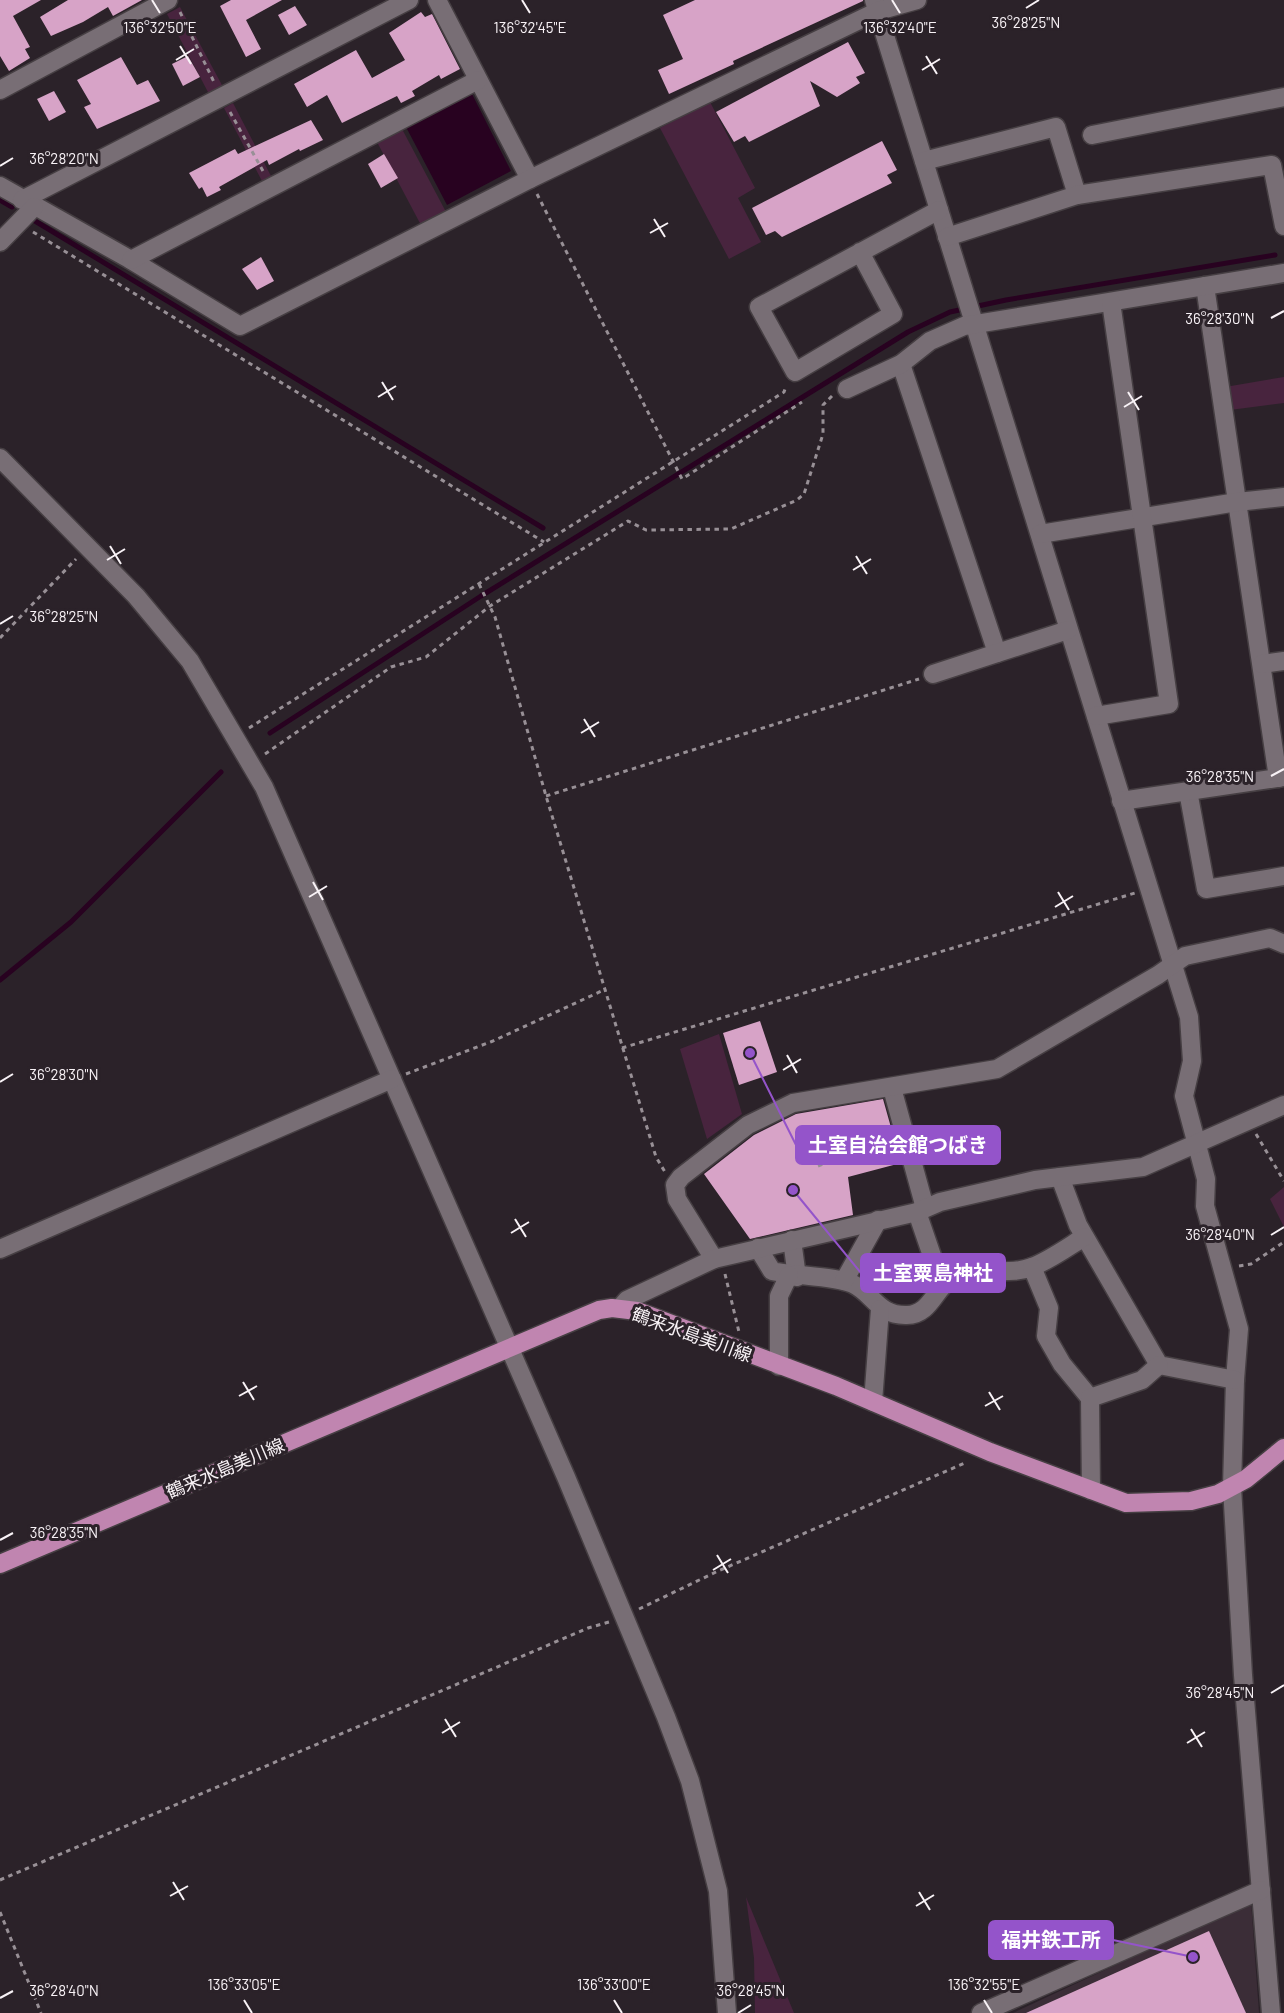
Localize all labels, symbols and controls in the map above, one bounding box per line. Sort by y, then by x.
text: 36°28'25"N [992,13,1060,31]
text: 136°32'50"E [123,18,197,36]
text: 136°32'45"E [493,18,567,36]
text: 136°32'40"E [863,18,937,36]
text: 36°28'20"N [29,149,99,167]
text: 36°28'30"N [1185,309,1255,327]
text: 36°28'25"N [30,607,98,625]
text: 36°28'35"N [1186,767,1254,785]
text: 36°28'30"N [29,1065,99,1083]
callout: 土室自治会館つばき [796,1126,1000,1164]
text: 土室自治会館つばき [808,1132,988,1156]
text: 36°28'40"N [1185,1225,1255,1243]
callout: 土室粟島神社 [861,1254,1005,1292]
text: 土室粟島神社 [873,1260,993,1284]
street label: 鶴来水島美川線 [629,1302,755,1366]
street label: 鶴来水島美川線 [163,1433,287,1503]
text: 36°28'35"N [30,1523,98,1541]
text: 36°28'45"N [1186,1683,1254,1701]
callout: 福井鉄工所 [989,1921,1113,1959]
text: 福井鉄工所 [1001,1927,1101,1951]
text: 136°33'05"E [207,1975,281,1993]
text: 136°33'00"E [577,1975,651,1993]
text: 136°32'55"E [948,1975,1020,1993]
text: 36°28'40"N [29,1981,99,1999]
text: 36°28'45"N [717,1981,785,1999]

